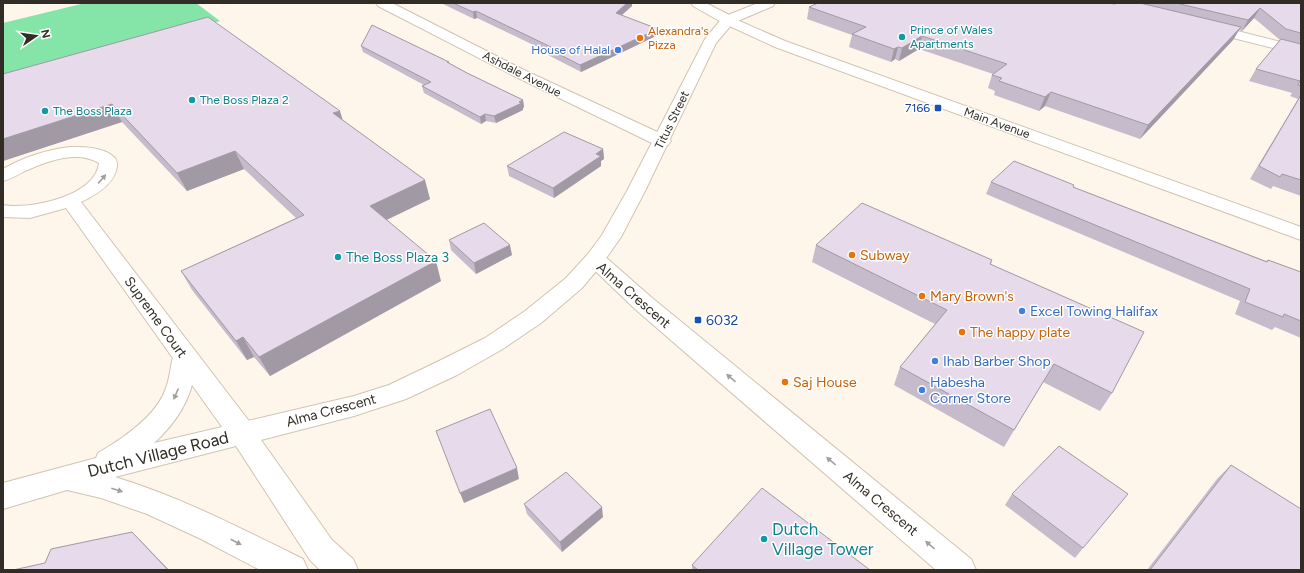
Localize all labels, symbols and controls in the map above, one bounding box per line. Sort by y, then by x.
north arrow [16,16,56,56]
place label: Prince of Wales Apartments [910,23,993,51]
place label: Alexandra's Pizza [648,24,709,52]
text: N [38,28,53,39]
marker: Prince of Wales Apartments [897,32,907,42]
marker: Alexandra's Pizza [635,33,645,43]
place label: House of Halal [531,43,610,57]
marker: House of Halal [613,45,623,55]
street label: Ashdale Avenue [480,48,564,100]
street label: Titus Street [652,88,692,151]
place label: The Boss Plaza 2 [200,93,289,107]
marker: The Boss Plaza 2 [187,95,197,105]
place label: 7166 [905,101,930,115]
marker: 7166 [933,103,943,113]
place label: The Boss Plaza [53,104,132,118]
street label: Main Avenue [962,105,1032,142]
marker: The Boss Plaza [40,106,50,116]
one-way arrow [98,174,107,184]
place label: Subway [860,247,910,264]
place label: The Boss Plaza 3 [346,249,449,266]
marker: Subway [847,250,857,260]
marker: The Boss Plaza 3 [333,252,343,262]
street label: Alma Crescent [593,259,674,332]
street label: Supreme Court [120,273,191,361]
place label: Mary Brown's [930,288,1014,305]
marker: Mary Brown's [917,291,927,301]
place label: Excel Towing Halifax [1030,303,1158,320]
marker: Excel Towing Halifax [1017,306,1027,316]
place label: 6032 [706,312,738,329]
marker: 6032 [693,315,703,325]
place label: The happy plate [970,324,1071,341]
marker: The happy plate [957,327,967,337]
place label: Ihab Barber Shop [943,353,1051,370]
marker: Ihab Barber Shop [930,356,940,366]
one-way arrow [726,373,737,382]
place label: Saj House [793,374,857,391]
place label: Habesha Corner Store [930,374,1011,407]
marker: Saj House [780,377,790,387]
marker: Habesha Corner Store [917,385,927,395]
one-way arrow [173,388,179,399]
street label: Alma Crescent [284,390,378,431]
street label: Dutch Village Road [85,427,231,481]
one-way arrow [826,457,836,466]
street label: Alma Crescent [840,467,922,540]
one-way arrow [112,487,124,493]
place label: Dutch Village Tower [772,519,874,559]
marker: Dutch Village Tower [759,534,769,544]
one-way arrow [231,539,242,545]
one-way arrow [925,540,936,549]

